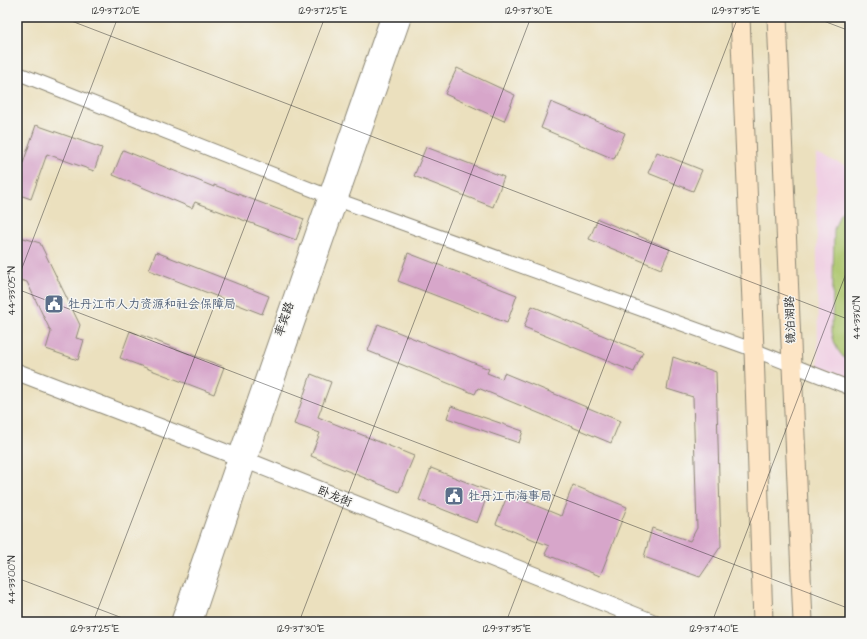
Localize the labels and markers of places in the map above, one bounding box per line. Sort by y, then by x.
public building icon: 牡丹江市人力资源和社会保障局 [43,293,65,315]
place label: 牡丹江市人力资源和社会保障局 [68,296,236,313]
public building icon: 牡丹江市海事局 [443,485,465,507]
place label: 牡丹江市海事局 [468,488,552,505]

